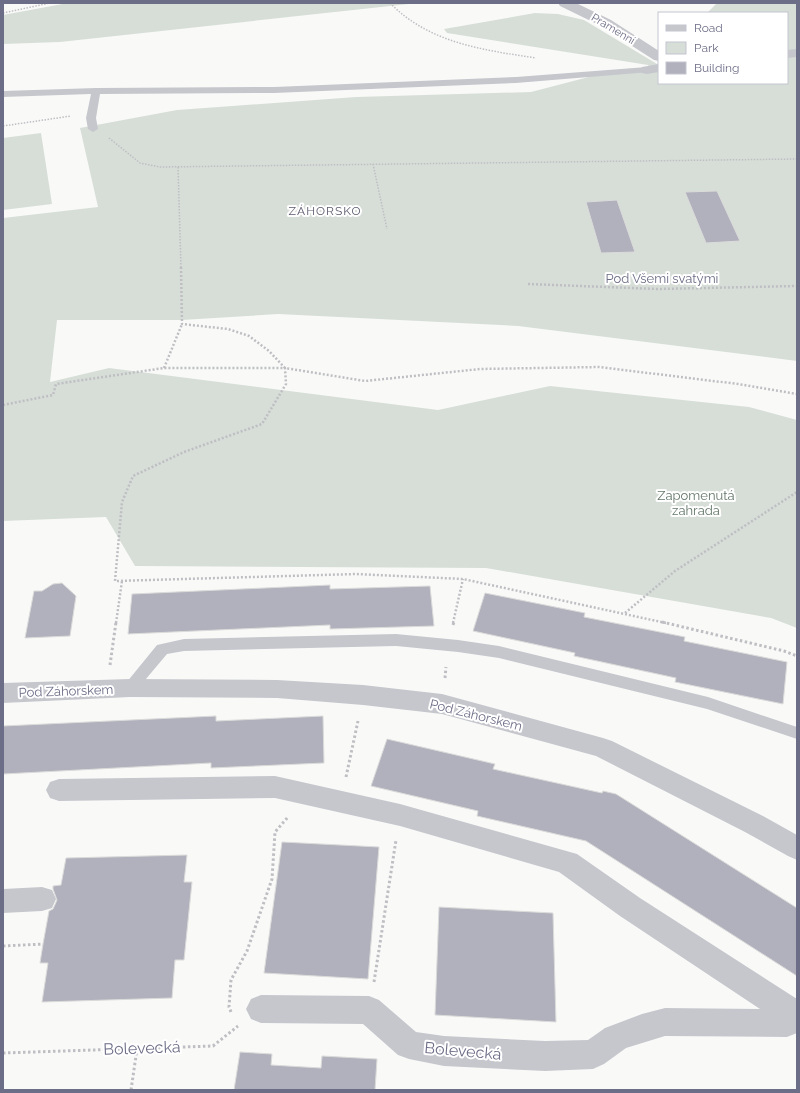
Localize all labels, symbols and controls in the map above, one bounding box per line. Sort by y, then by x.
street label: Pramenní [589,11,638,47]
legend [658,12,788,84]
text: Road [694,21,723,35]
text: Park [694,41,719,55]
text: Building [694,61,740,75]
district label: ZÁHORSKO [289,204,361,218]
street label: Pod Všemi svatými [606,271,718,286]
park label: Zapomenutá zahrada [657,488,735,518]
street label: Pod Záhorskem [18,682,114,700]
street label: Pod Záhorskem [428,696,524,734]
street label: Bolevecká [103,1037,181,1059]
street label: Bolevecká [424,1038,502,1064]

